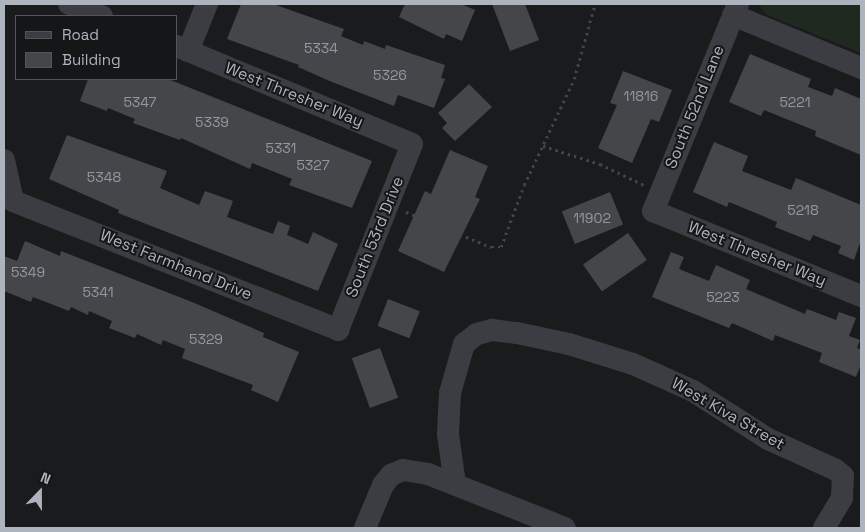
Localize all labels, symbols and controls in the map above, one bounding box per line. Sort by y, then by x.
legend [15,15,178,80]
text: Road [62,25,99,44]
house number: 5334 [304,40,338,56]
street label: South 52nd Lane [662,43,728,171]
text: Building [62,50,121,69]
street label: West Thresher Way [222,58,366,132]
house number: 5326 [373,67,407,83]
house number: 11816 [624,88,658,104]
house number: 5347 [123,94,157,110]
house number: 5221 [779,94,811,110]
house number: 5339 [195,114,229,130]
house number: 5331 [266,140,296,156]
house number: 5327 [296,157,330,173]
house number: 5348 [87,169,121,185]
street label: South 53rd Drive [342,174,408,300]
house number: 5218 [787,202,819,218]
house number: 11902 [573,210,611,226]
street label: West Thresher Way [685,217,829,291]
street label: West Farmhand Drive [97,226,255,304]
house number: 5349 [11,264,45,280]
house number: 5341 [82,284,114,300]
house number: 5223 [706,289,740,305]
house number: 5329 [189,331,223,347]
street label: West Kiva Street [668,374,788,454]
north arrow [15,467,65,517]
text: N [38,468,53,488]

